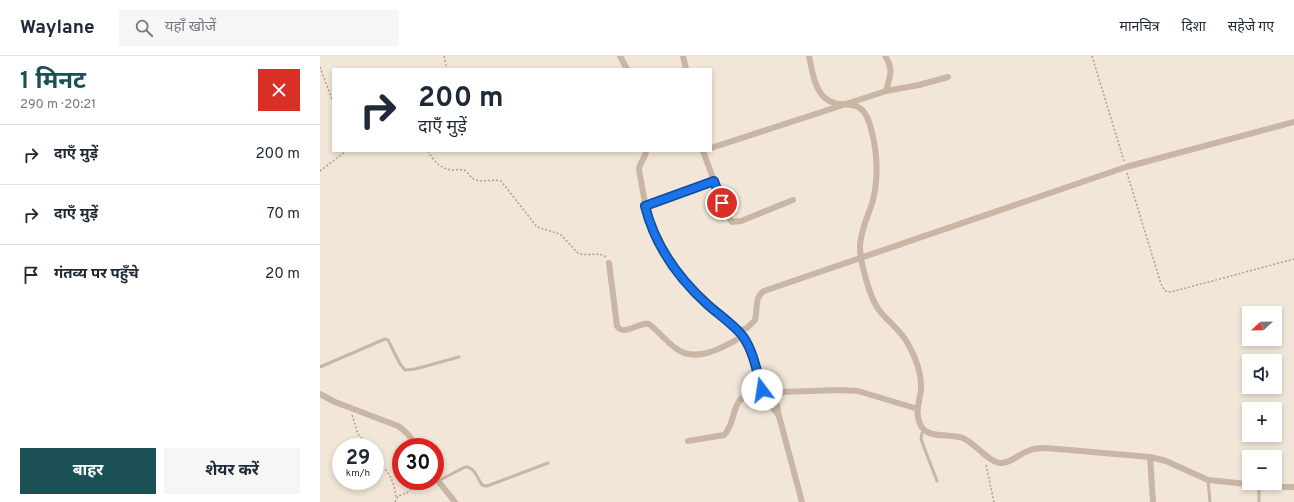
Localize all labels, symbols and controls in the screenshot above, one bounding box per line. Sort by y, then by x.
search box [119,10,399,46]
text: Waylane [20,16,95,40]
icon: search [133,17,155,39]
text: यहाँ खोजें [165,18,216,37]
text: मानचित्र [1120,19,1160,36]
text: दिशा [1182,19,1206,36]
text: सहेजे गए [1228,19,1274,36]
text: 1 मिनट [20,67,86,97]
button: close [258,69,300,111]
text: 200 m [418,81,504,117]
icon: right [352,84,404,136]
text: 290 m · 20:21 [20,97,96,113]
text: दाएँ मुड़ें [418,116,467,139]
icon: right [20,144,42,166]
text: दाएँ मुड़ें [54,145,98,164]
text: 200 m [255,145,300,164]
pin [705,186,739,220]
icon: arrive [711,192,733,214]
icon: right [20,204,42,226]
text: दाएँ मुड़ें [54,205,98,224]
text: 70 m [267,205,300,224]
icon: arrive [20,264,42,286]
text: गंतव्य पर पहुँचे [54,265,139,284]
text: 20 m [265,265,300,284]
north arrow [1242,306,1282,346]
map controls [1242,306,1282,490]
button: sound [1242,354,1282,394]
position arrow [741,369,783,411]
button: + [1242,402,1282,442]
speed limit sign: 30 [392,438,444,490]
text: 29 [346,446,370,472]
button: बाहर [20,448,156,494]
button: शेयर करें [164,448,300,494]
button: − [1242,450,1282,490]
text: km/h [346,467,370,480]

